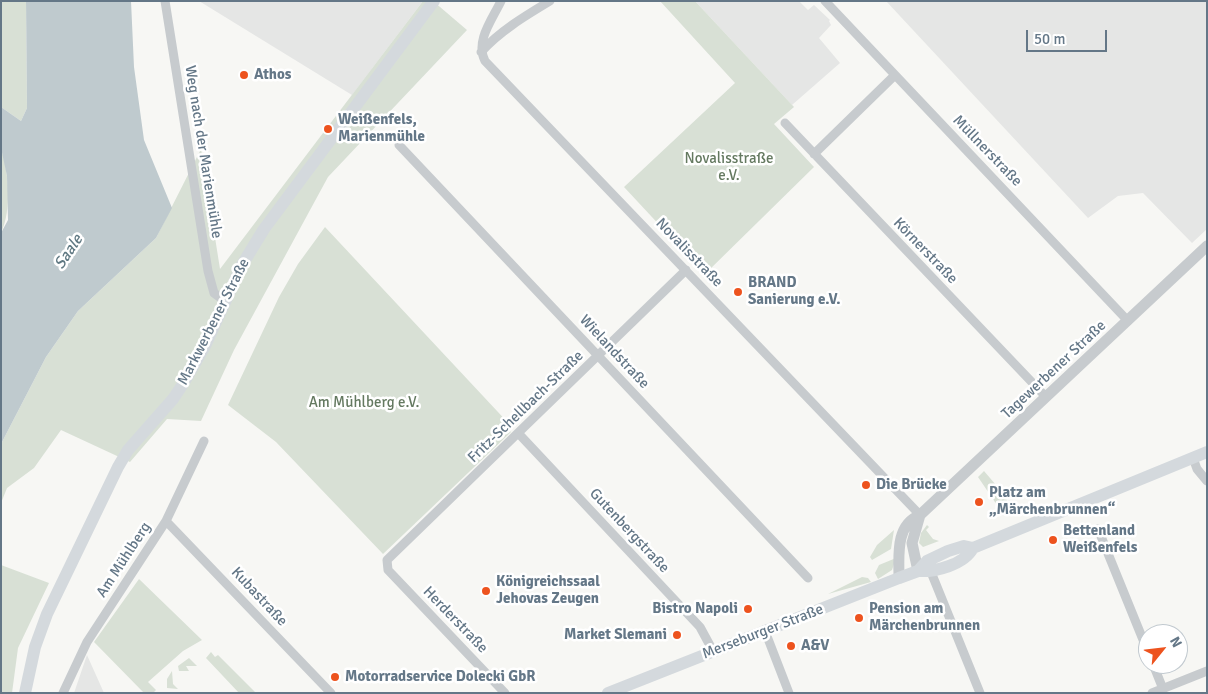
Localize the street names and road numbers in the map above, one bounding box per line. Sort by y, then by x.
street label: Weg nach der Marienmühle [180,64,226,240]
street label: Müllnerstraße [949,112,1025,190]
street label: Körnerstraße [889,214,961,288]
street label: Novalisstraße [652,215,726,291]
street label: Markwerbener Straße [174,256,254,388]
street label: Wielandstraße [575,311,653,393]
street label: Tagewerbener Straße [998,317,1110,423]
street label: Fritz-Schellbach-Straße [464,347,588,467]
street label: Gutenbergstraße [585,485,673,577]
street label: Am Mühlberg [93,519,155,601]
street label: Kubastraße [227,564,291,630]
street label: Herderstraße [419,583,491,657]
street label: Merseburger Straße [700,601,826,663]

